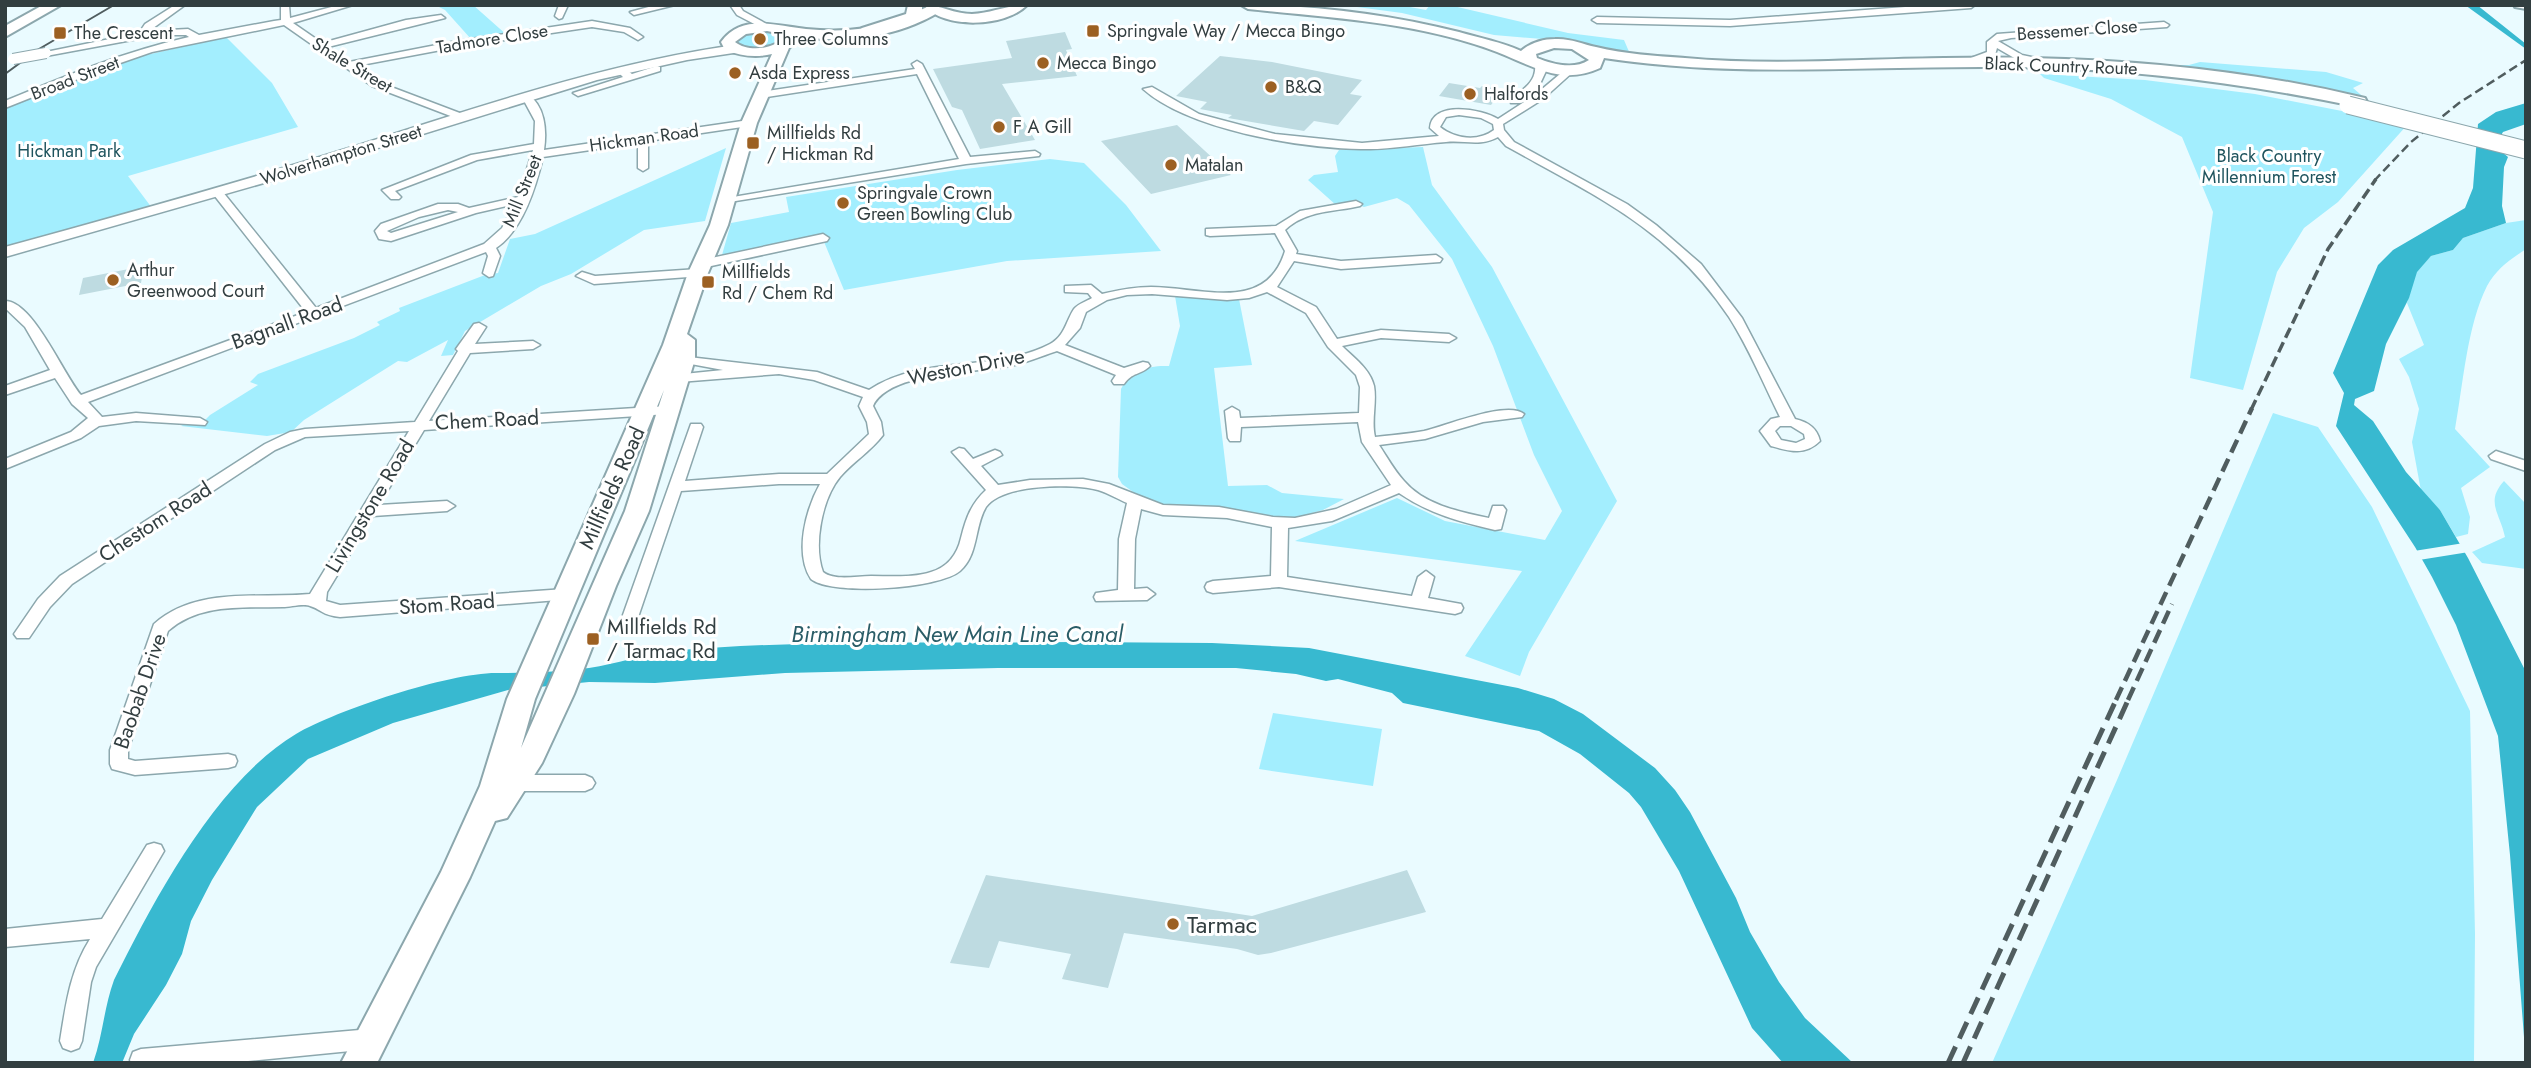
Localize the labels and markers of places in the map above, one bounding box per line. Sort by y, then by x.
place label: Springvale Way / Mecca Bingo [1107,18,1345,44]
place label: The Crescent [74,20,174,46]
marker: Springvale Way / Mecca Bingo [1085,23,1101,39]
marker: The Crescent [52,25,68,41]
place label: Three Columns [774,26,888,52]
marker: Three Columns [752,31,768,47]
place label: Mecca Bingo [1057,50,1157,76]
marker: Mecca Bingo [1035,55,1051,71]
place label: Asda Express [749,60,850,86]
marker: Asda Express [727,65,743,81]
place label: B&Q [1285,74,1322,100]
marker: B&Q [1263,79,1279,95]
place label: Halfords [1484,81,1548,107]
marker: Halfords [1462,86,1478,102]
place label: F A Gill [1013,114,1072,140]
marker: F A Gill [991,119,1007,135]
place label: Millfields Rd / Hickman Rd [767,120,874,167]
marker: Millfields Rd / Hickman Rd [745,135,761,151]
place label: Matalan [1185,152,1243,178]
marker: Matalan [1163,157,1179,173]
place label: Springvale Crown Green Bowling Club [857,180,1012,227]
marker: Springvale Crown Green Bowling Club [835,195,851,211]
place label: Arthur Greenwood Court [127,257,265,304]
place label: Millfields Rd / Chem Rd [722,259,833,306]
marker: Arthur Greenwood Court [105,272,121,288]
marker: Millfields Rd / Chem Rd [700,274,716,290]
place label: Millfields Rd / Tarmac Rd [607,612,717,666]
marker: Millfields Rd / Tarmac Rd [585,631,601,647]
place label: Tarmac [1187,907,1257,942]
marker: Tarmac [1165,916,1181,932]

